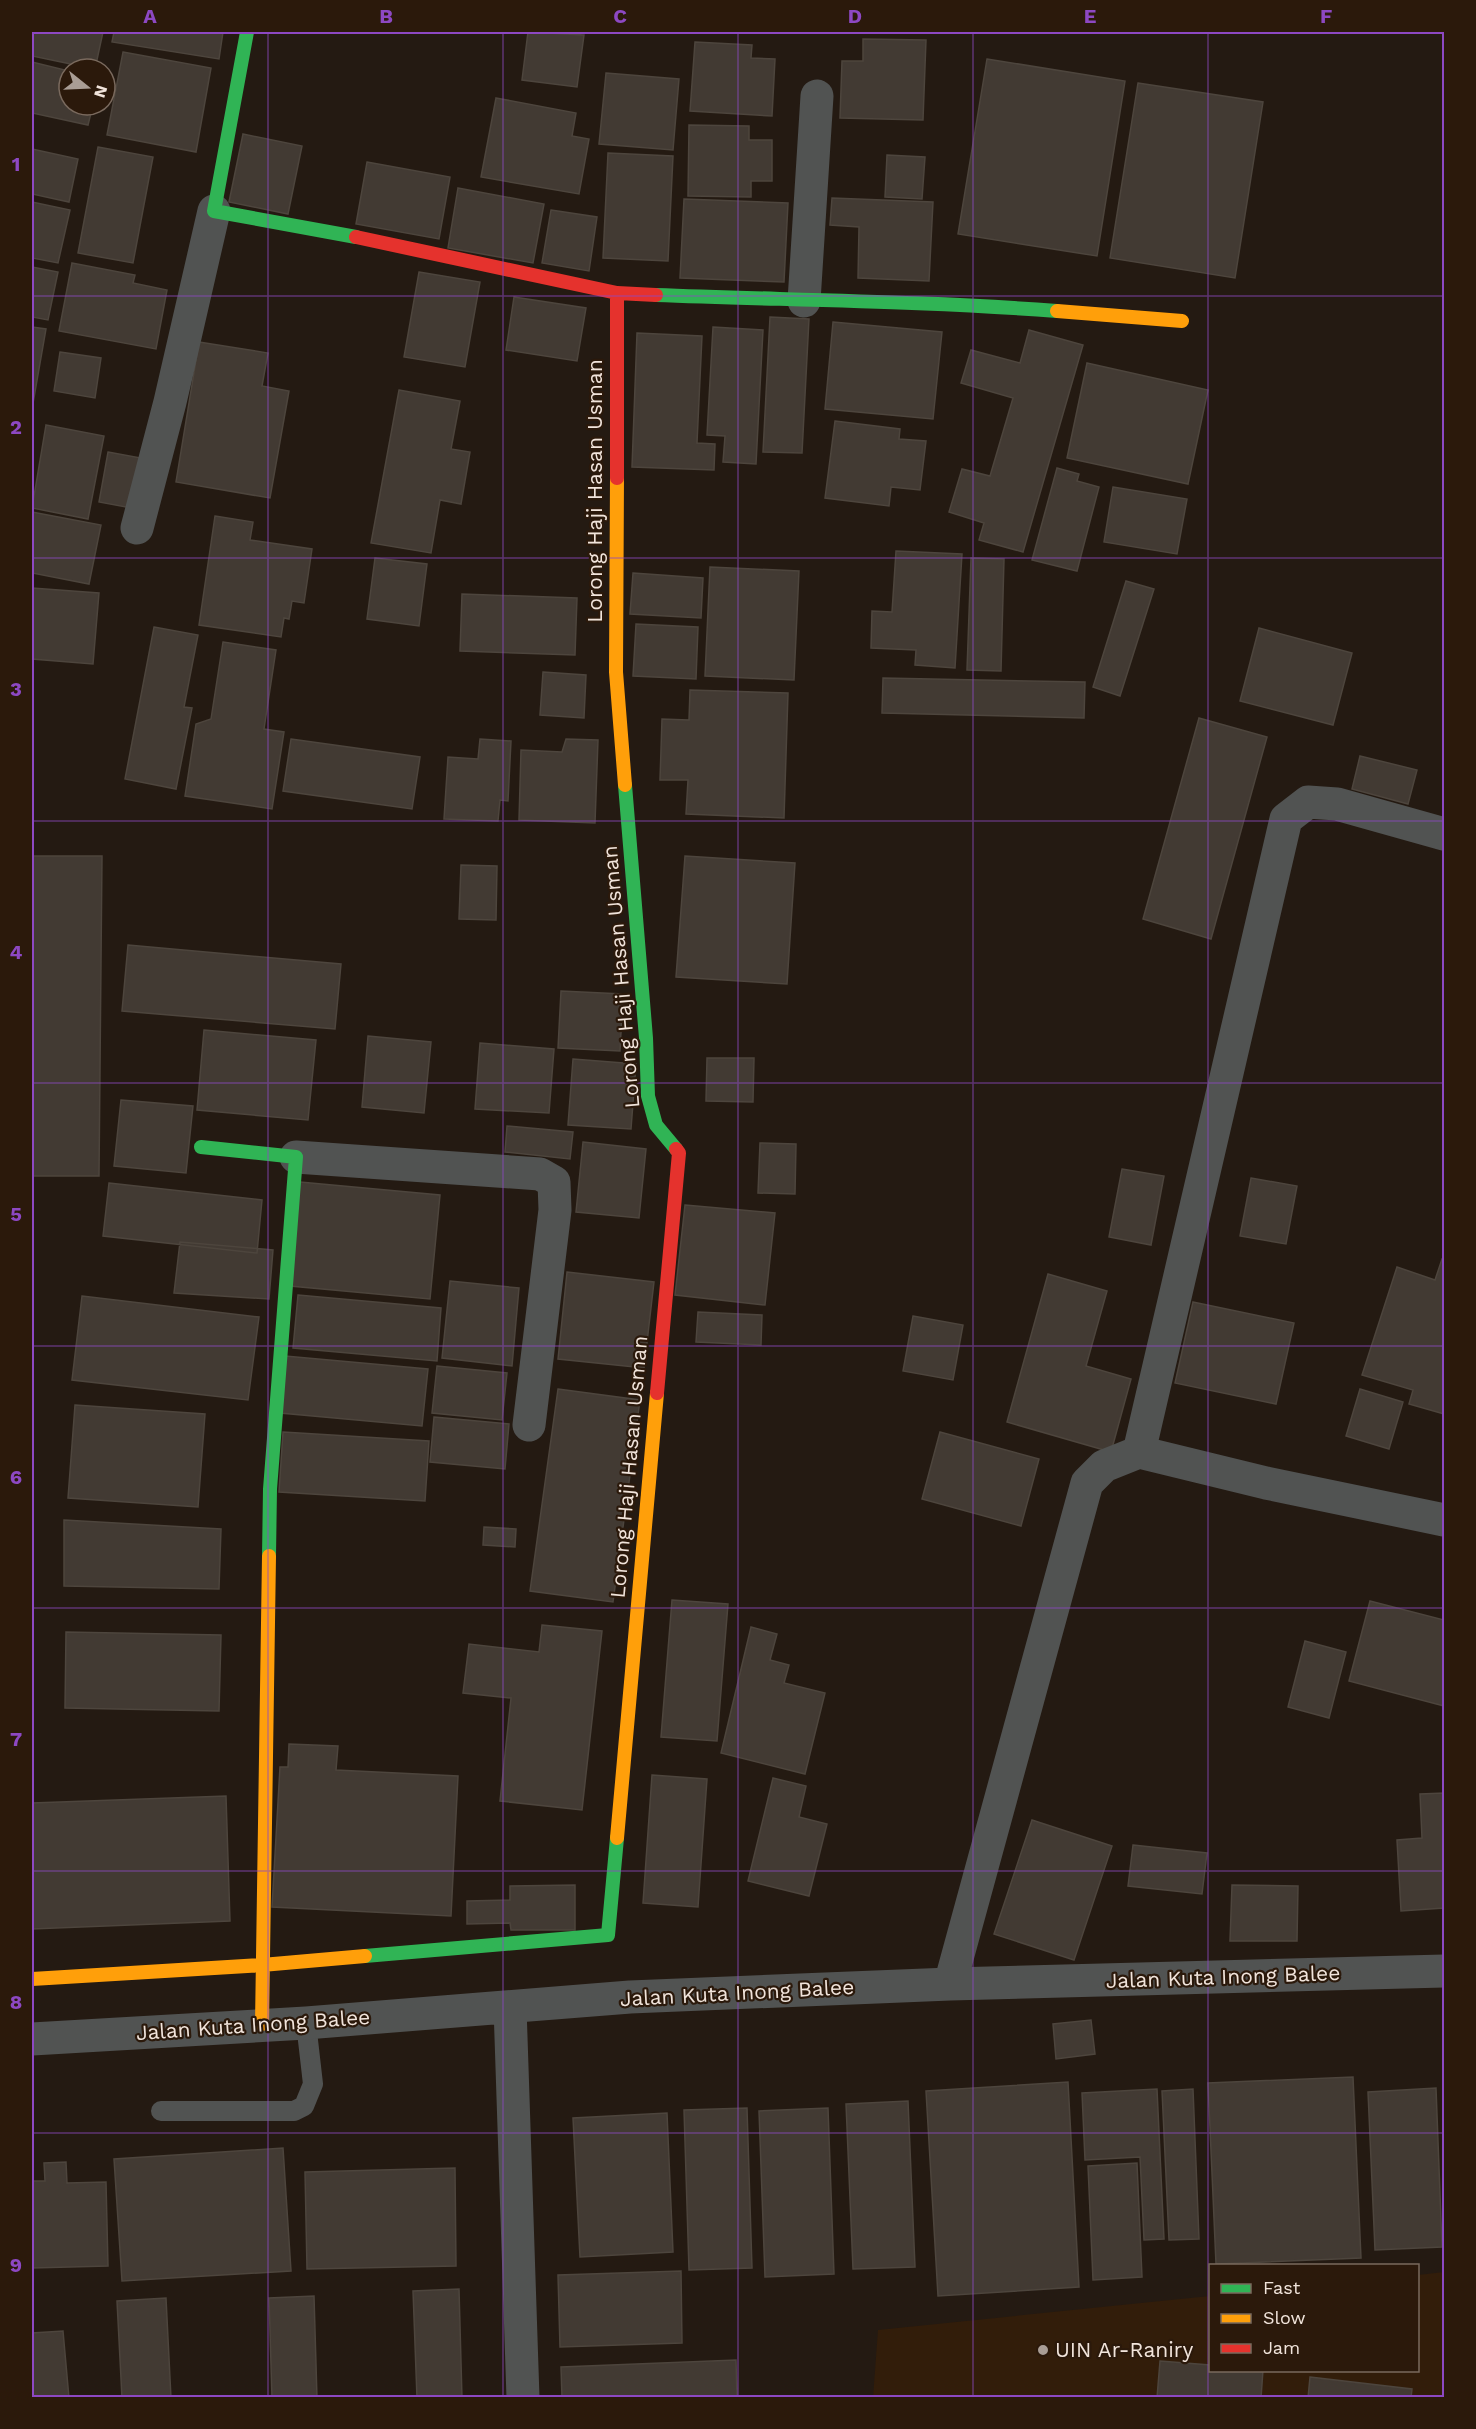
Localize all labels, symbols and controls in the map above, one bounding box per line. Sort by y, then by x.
text: A [143,4,157,28]
text: B [379,4,393,28]
text: C [613,4,627,28]
text: D [848,4,862,28]
text: E [1084,4,1096,28]
text: F [1320,4,1332,28]
north arrow [57,57,117,117]
text: N [90,83,112,100]
text: 1 [12,152,20,176]
street label: Lorong Haji Hasan Usman [582,359,607,623]
text: 2 [10,415,22,439]
text: 3 [10,677,22,701]
street label: Lorong Haji Hasan Usman [597,845,644,1109]
text: 4 [10,940,23,964]
text: 5 [10,1202,22,1226]
street label: Lorong Haji Hasan Usman [605,1335,652,1599]
text: 6 [10,1465,22,1489]
text: 7 [10,1727,22,1751]
street label: Jalan Kuta Inong Balee [1105,1960,1341,1993]
street label: Jalan Kuta Inong Balee [619,1974,855,2011]
text: 8 [10,1990,22,2014]
street label: Jalan Kuta Inong Balee [135,2004,371,2045]
text: 9 [10,2253,22,2277]
legend [1209,2264,1419,2372]
text: Fast [1263,2277,1301,2298]
text: Slow [1263,2307,1306,2328]
place label: UIN Ar-Raniry [1055,2337,1193,2362]
text: Jam [1263,2337,1300,2358]
marker: UIN Ar-Raniry [1036,2343,1050,2357]

